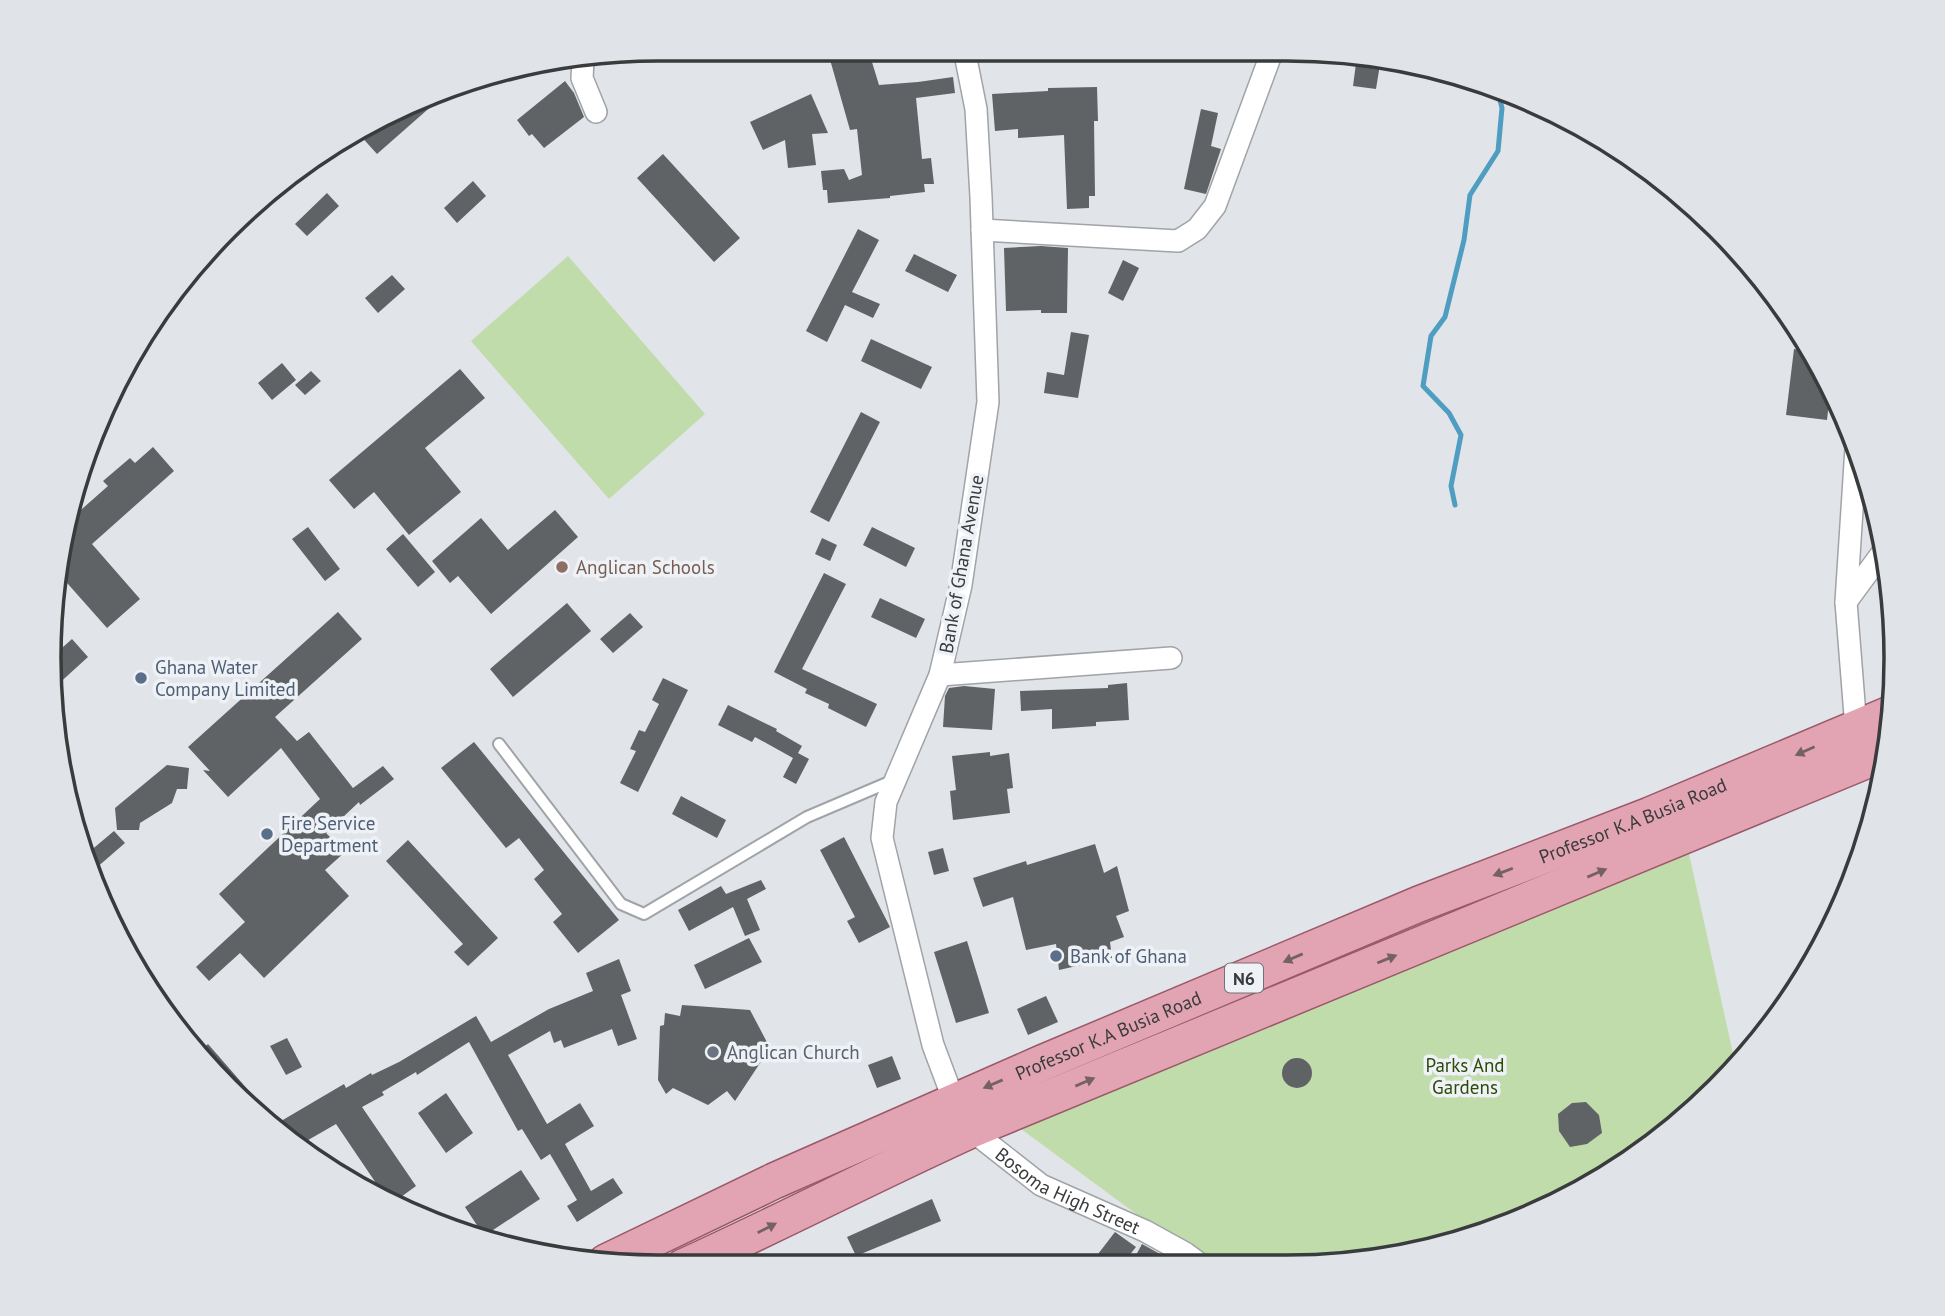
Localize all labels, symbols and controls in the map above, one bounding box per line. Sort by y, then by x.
street label: Bank of Ghana Avenue [933,473,989,655]
place label: Anglican Schools [576,555,715,579]
marker: Anglican Schools [554,559,570,575]
place label: Ghana Water Company Limited [155,655,296,701]
marker: Ghana Water Company Limited [133,670,149,686]
one-way arrow [1795,745,1816,756]
street label: Professor K.A Busia Road [1536,772,1730,869]
place label: Fire Service Department [281,811,379,857]
marker: Fire Service Department [259,826,275,842]
one-way arrow [1493,867,1514,878]
one-way arrow [1587,868,1608,879]
place label: Bank of Ghana [1070,944,1187,968]
marker: Bank of Ghana [1048,948,1064,964]
one-way arrow [1282,952,1303,963]
one-way arrow [1376,954,1397,965]
road number: N6 [1225,964,1263,993]
street label: Professor K.A Busia Road [1011,985,1205,1085]
place label: Anglican Church [727,1040,860,1064]
marker: Anglican Church [705,1044,721,1060]
park label: Parks And Gardens [1425,1053,1505,1099]
one-way arrow [1075,1077,1096,1088]
one-way arrow [982,1079,1003,1090]
street label: Bosoma High Street [991,1142,1144,1240]
one-way arrow [757,1223,777,1234]

